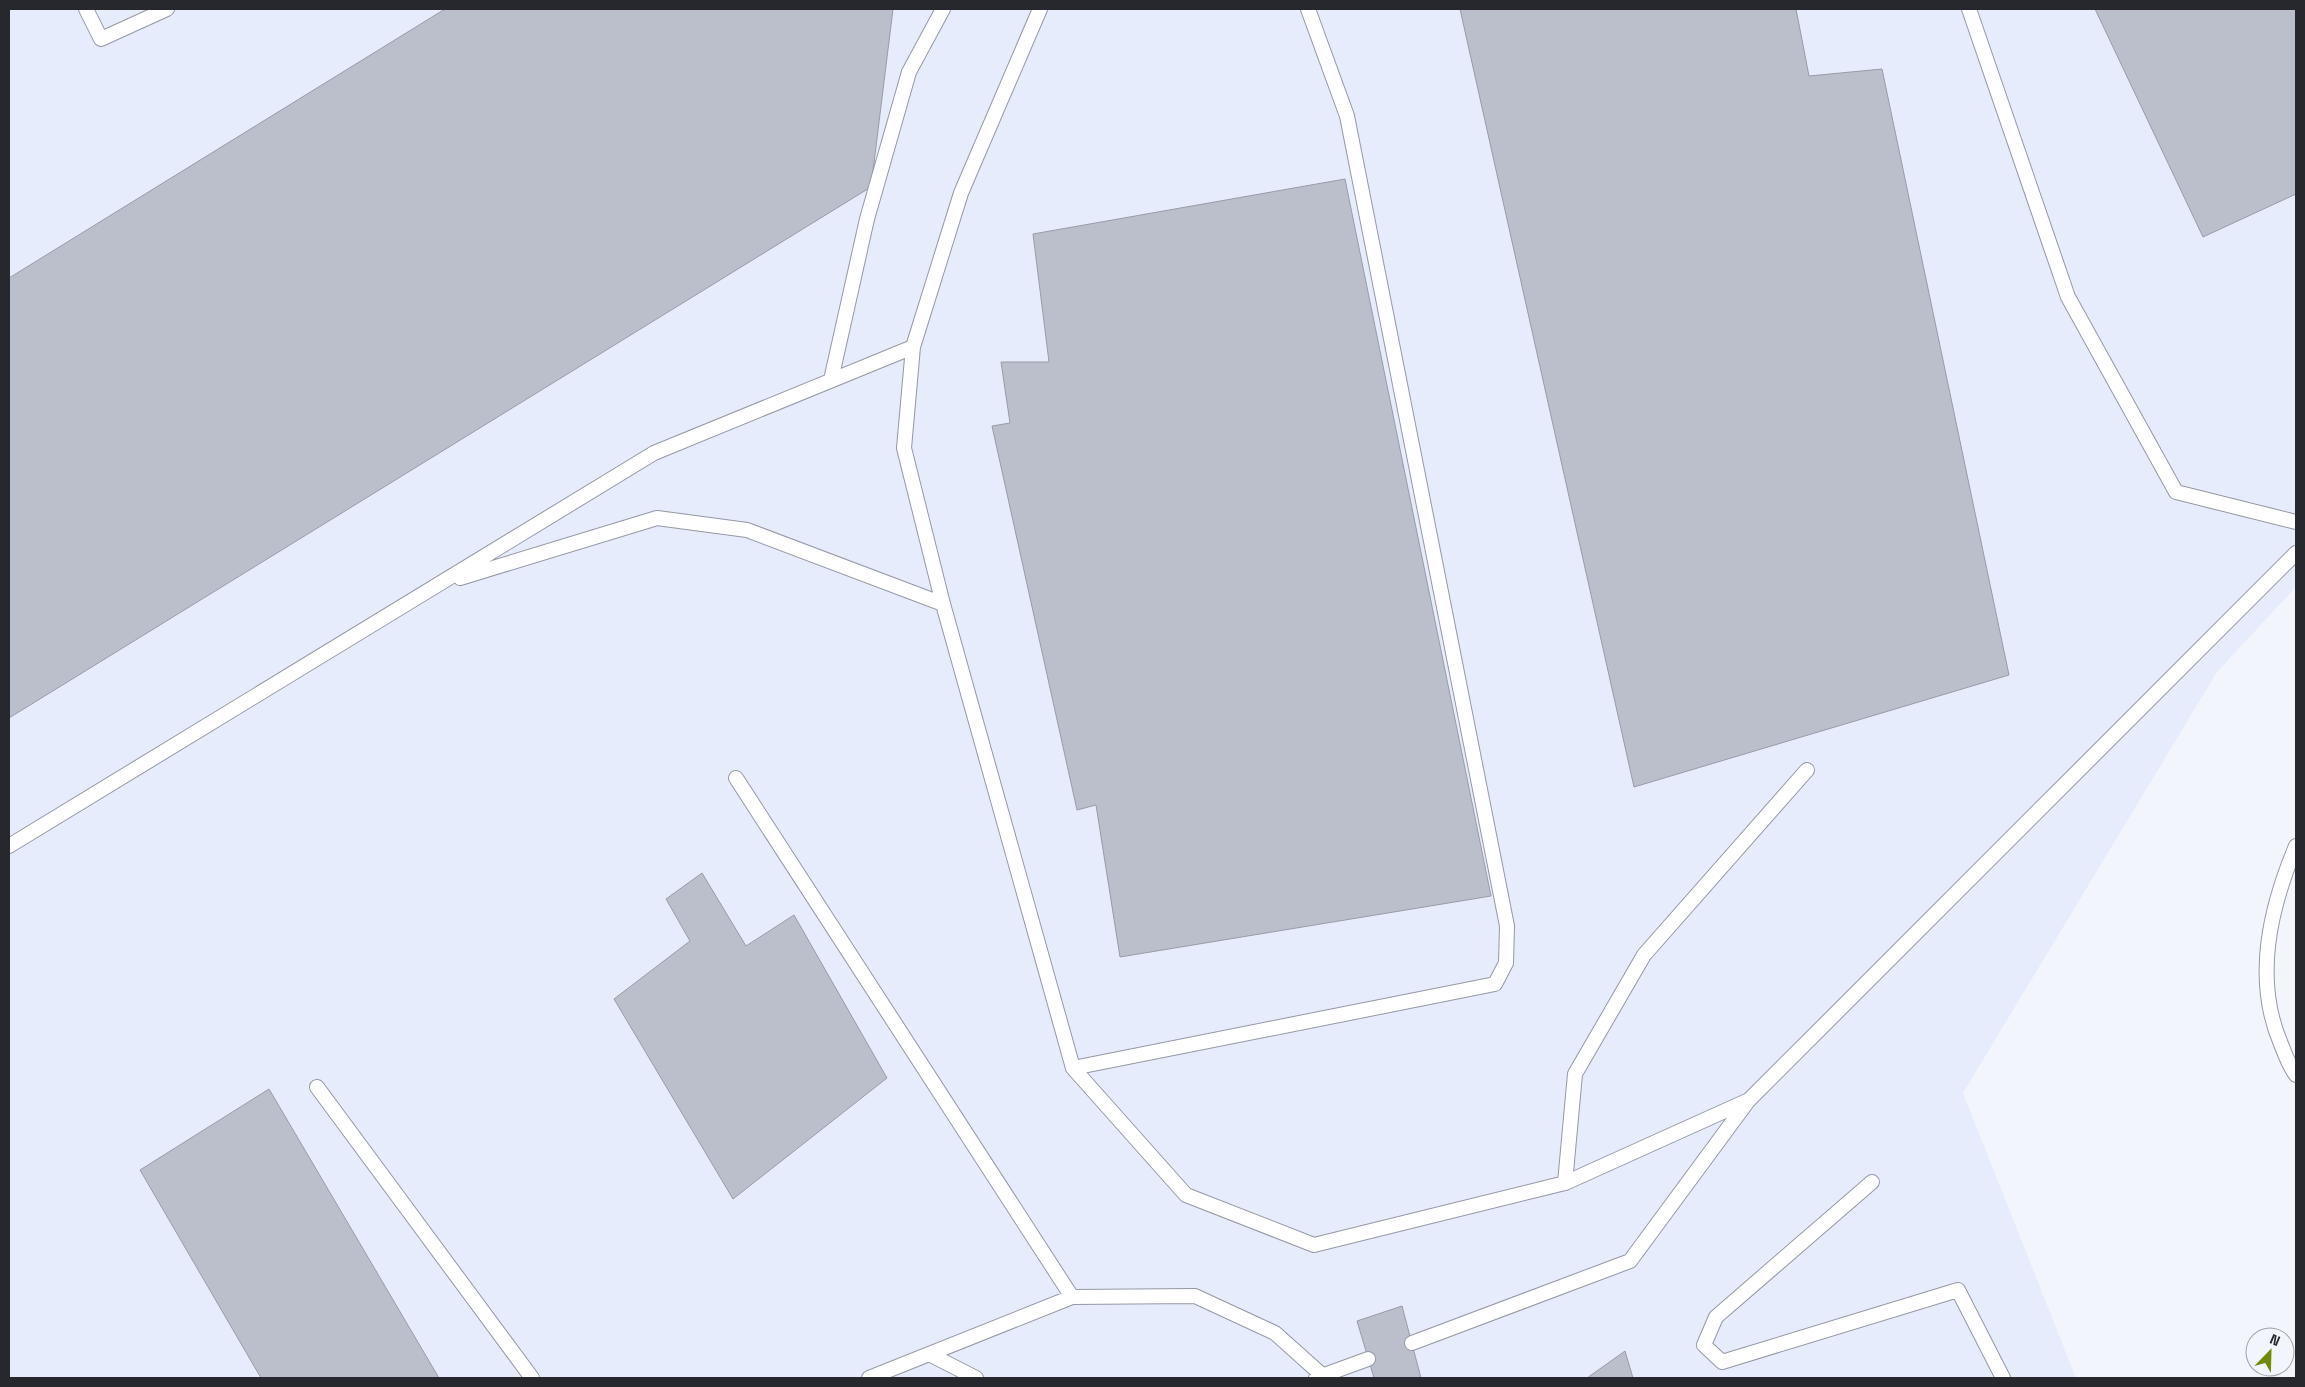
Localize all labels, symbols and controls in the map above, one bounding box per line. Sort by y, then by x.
north arrow [2245,1327,2295,1377]
text: N [2267,1330,2283,1350]

